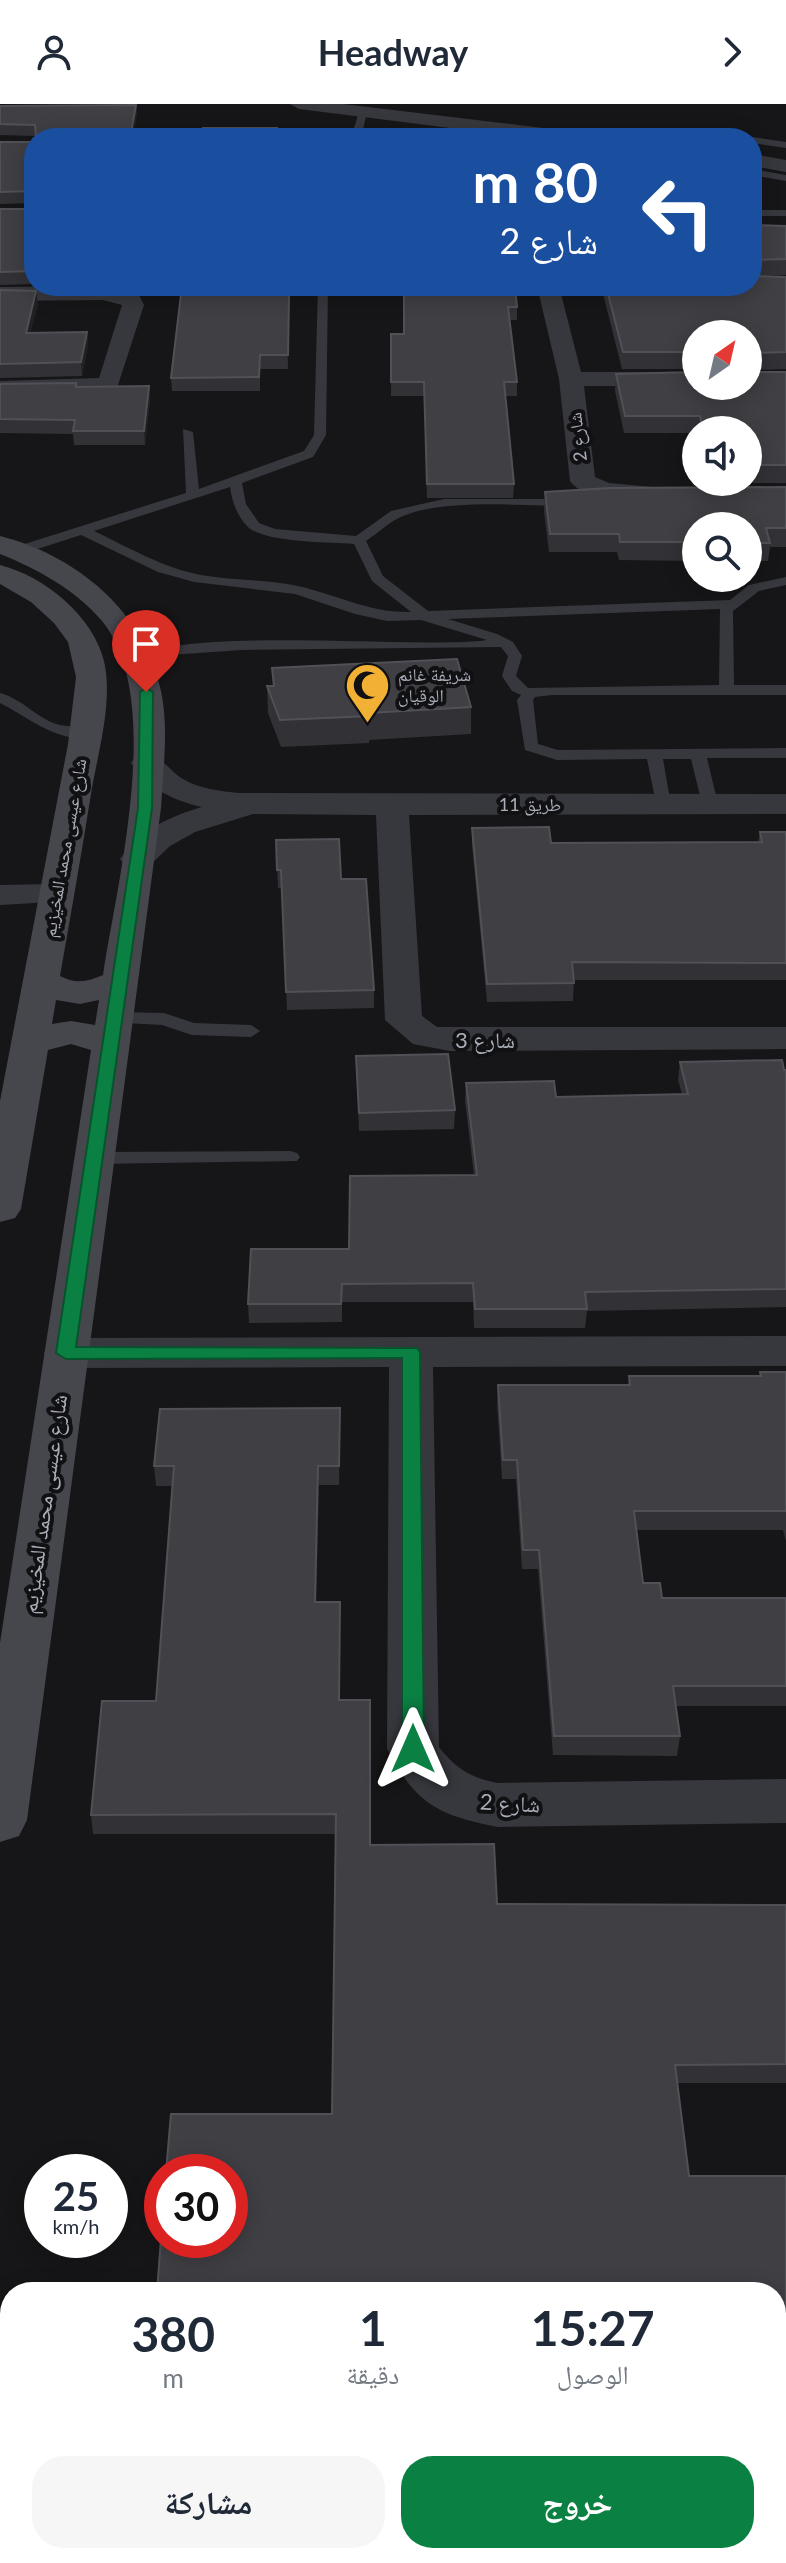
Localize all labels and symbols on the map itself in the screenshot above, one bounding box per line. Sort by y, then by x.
north arrow [682,320,762,400]
street label: شارع 2 [563,411,592,463]
pin [112,610,180,692]
mosque icon: شريفة غانم الوقيان [343,661,391,724]
place label: شريفة غانم الوقيان [398,663,471,707]
street label: شارع عيسى محمد المخيزيم [37,757,93,939]
street label: طريق 11 [499,793,561,816]
street label: شارع 3 [455,1026,515,1054]
street label: شارع عيسى محمد المخيزيم [15,1392,74,1616]
position arrow [371,1707,455,1791]
street label: شارع 2 [479,1787,541,1819]
speed limit sign: 30 [144,2154,248,2258]

